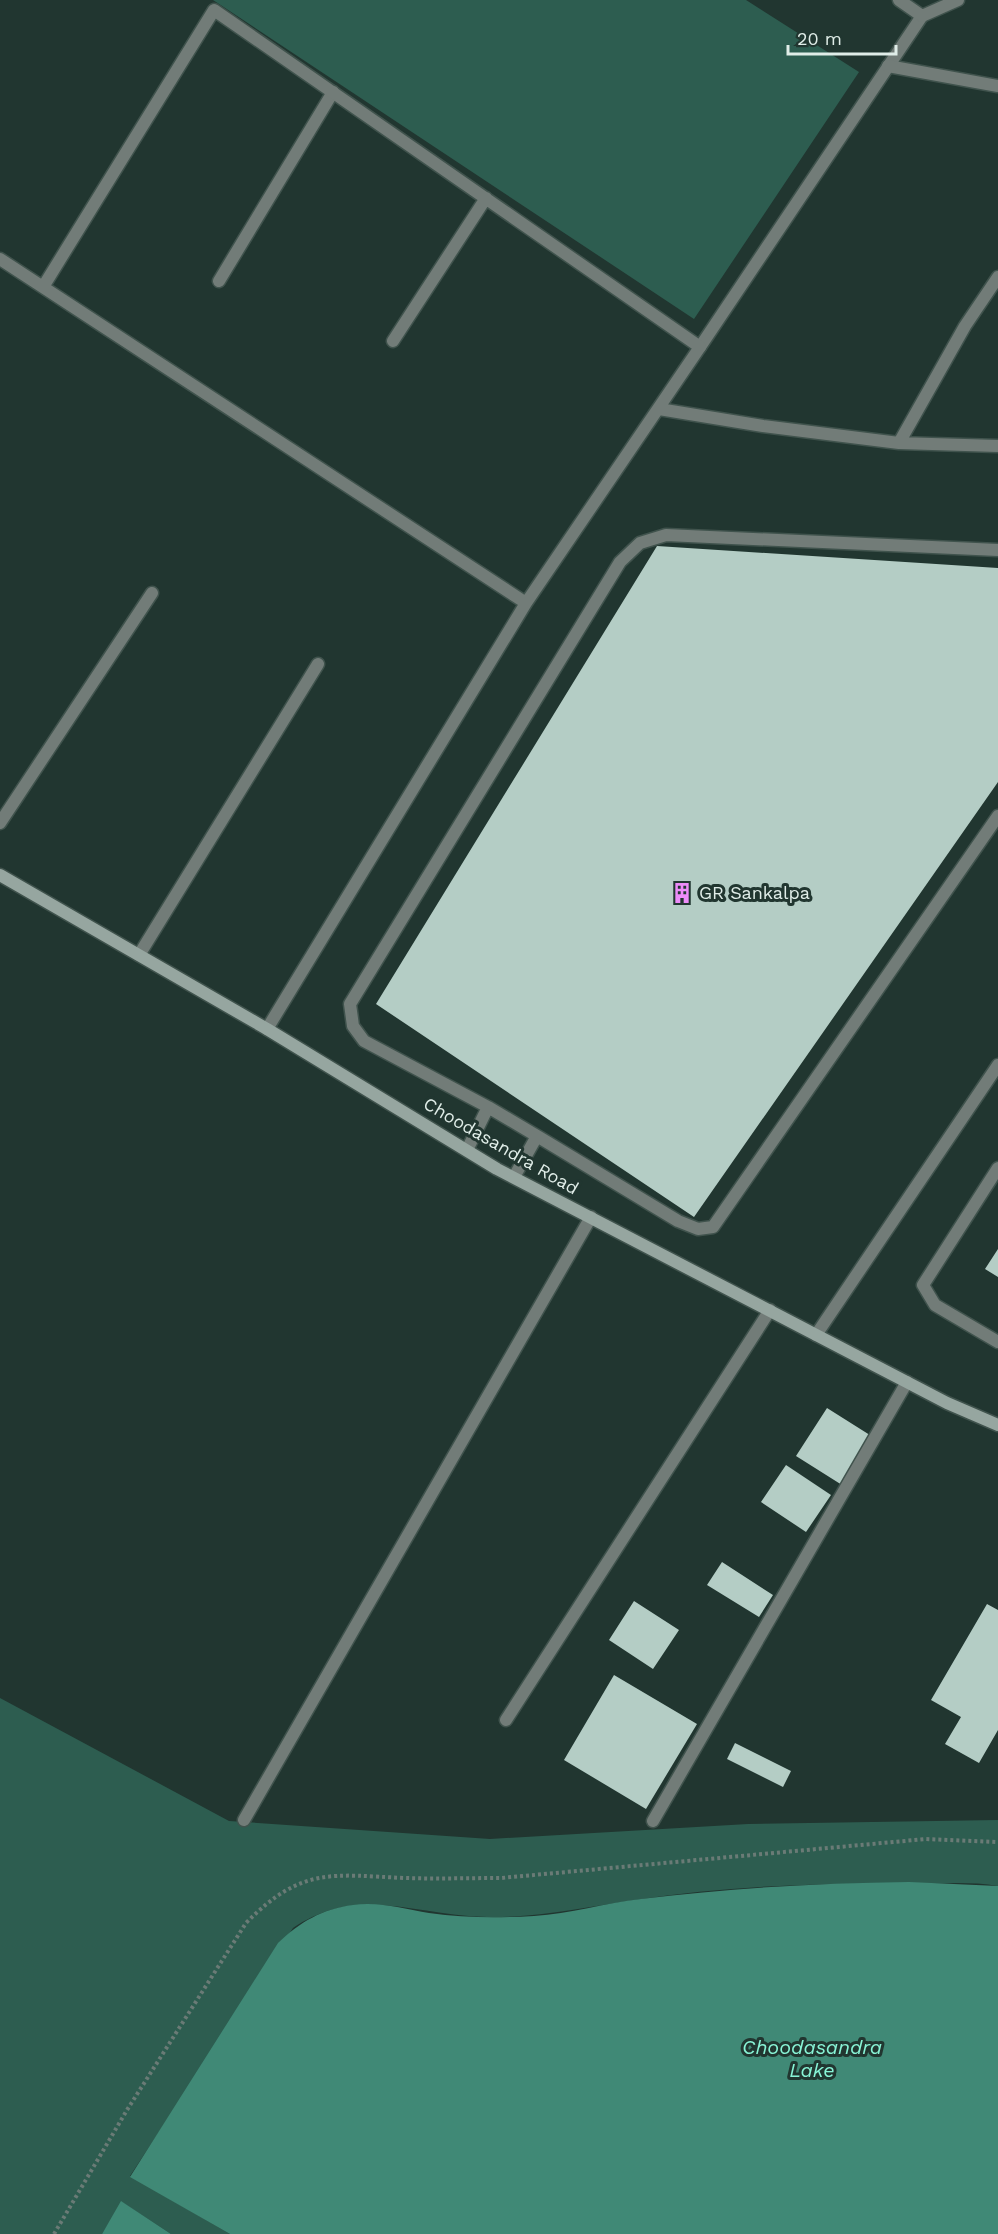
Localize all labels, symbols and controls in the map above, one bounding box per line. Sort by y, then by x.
scale bar [788,18,896,56]
text: 20 m [797,28,842,49]
building icon: GR Sankalpa [670,881,694,905]
place label: GR Sankalpa [699,882,810,903]
street label: Choodasandra Road [420,1093,583,1199]
water label: Choodasandra Lake [742,2035,882,2082]

